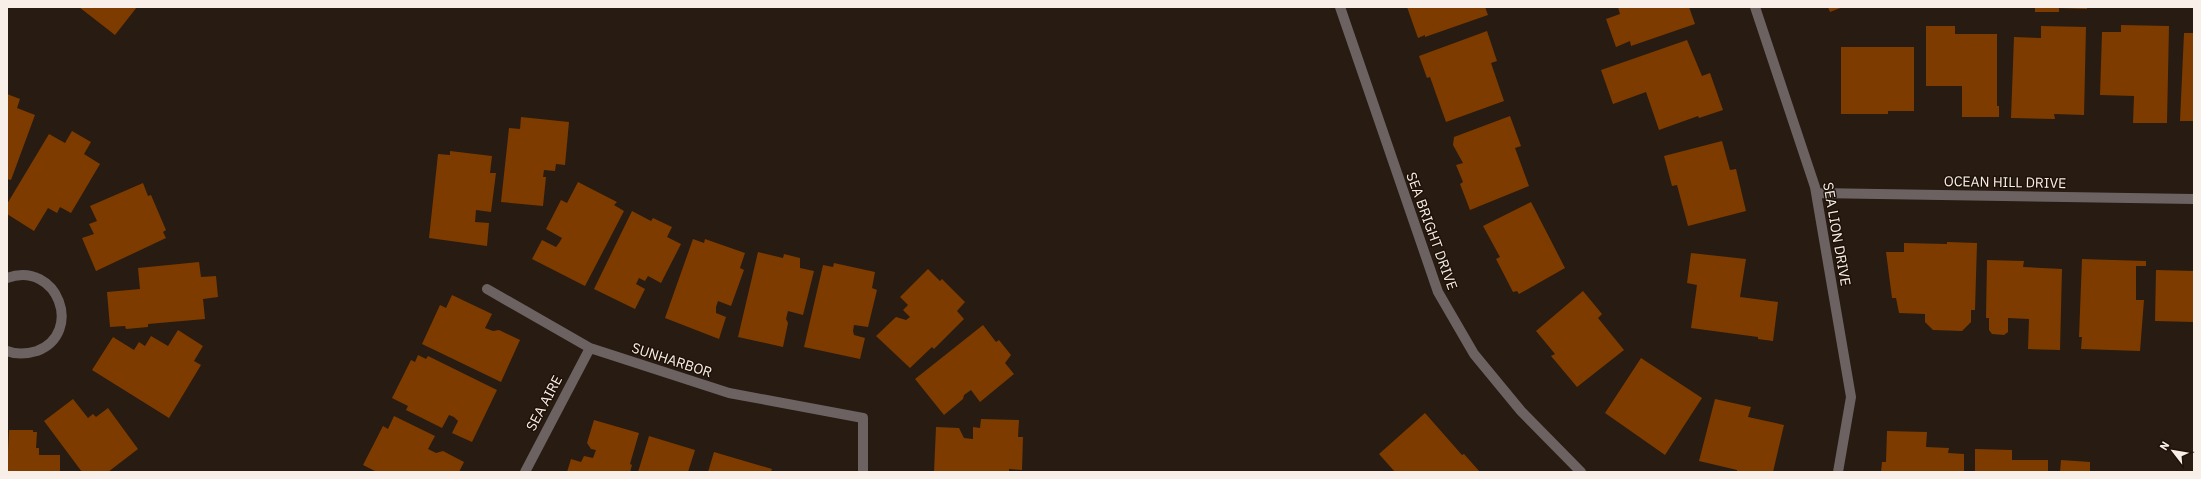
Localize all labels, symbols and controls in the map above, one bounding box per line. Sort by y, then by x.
street label: SEA BRIGHT DRIVE [1402,170,1462,292]
street label: OCEAN HILL DRIVE [1944,172,2066,192]
street label: SEA LION DRIVE [1819,181,1855,287]
street label: SUNHARBOR [630,339,714,381]
street label: SEA AIRE [522,372,566,434]
north arrow [2153,431,2193,471]
text: N [2156,439,2172,453]

